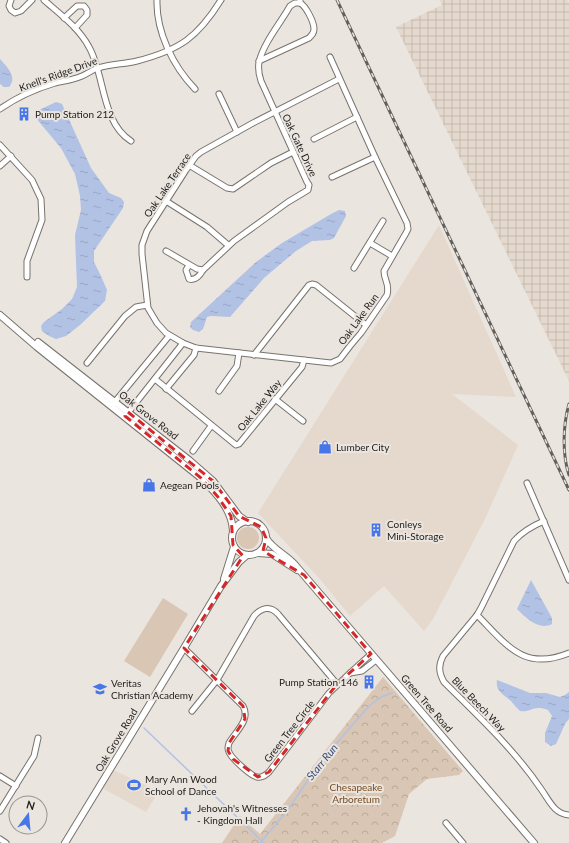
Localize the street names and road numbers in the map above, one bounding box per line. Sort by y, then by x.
street label: Knell's Ridge Drive [17,54,99,94]
street label: Oak Gate Drive [280,112,320,178]
street label: Oak Lake Terrace [141,151,193,219]
street label: Oak Lake Run [335,291,381,347]
street label: Oak Lake Way [235,376,284,433]
street label: Oak Grove Road [117,388,181,442]
street label: Green Tree Road [399,672,455,734]
street label: Blue Beech Way [450,674,509,735]
street label: Green Tree Circle [261,698,317,764]
street label: Oak Grove Road [92,706,140,774]

